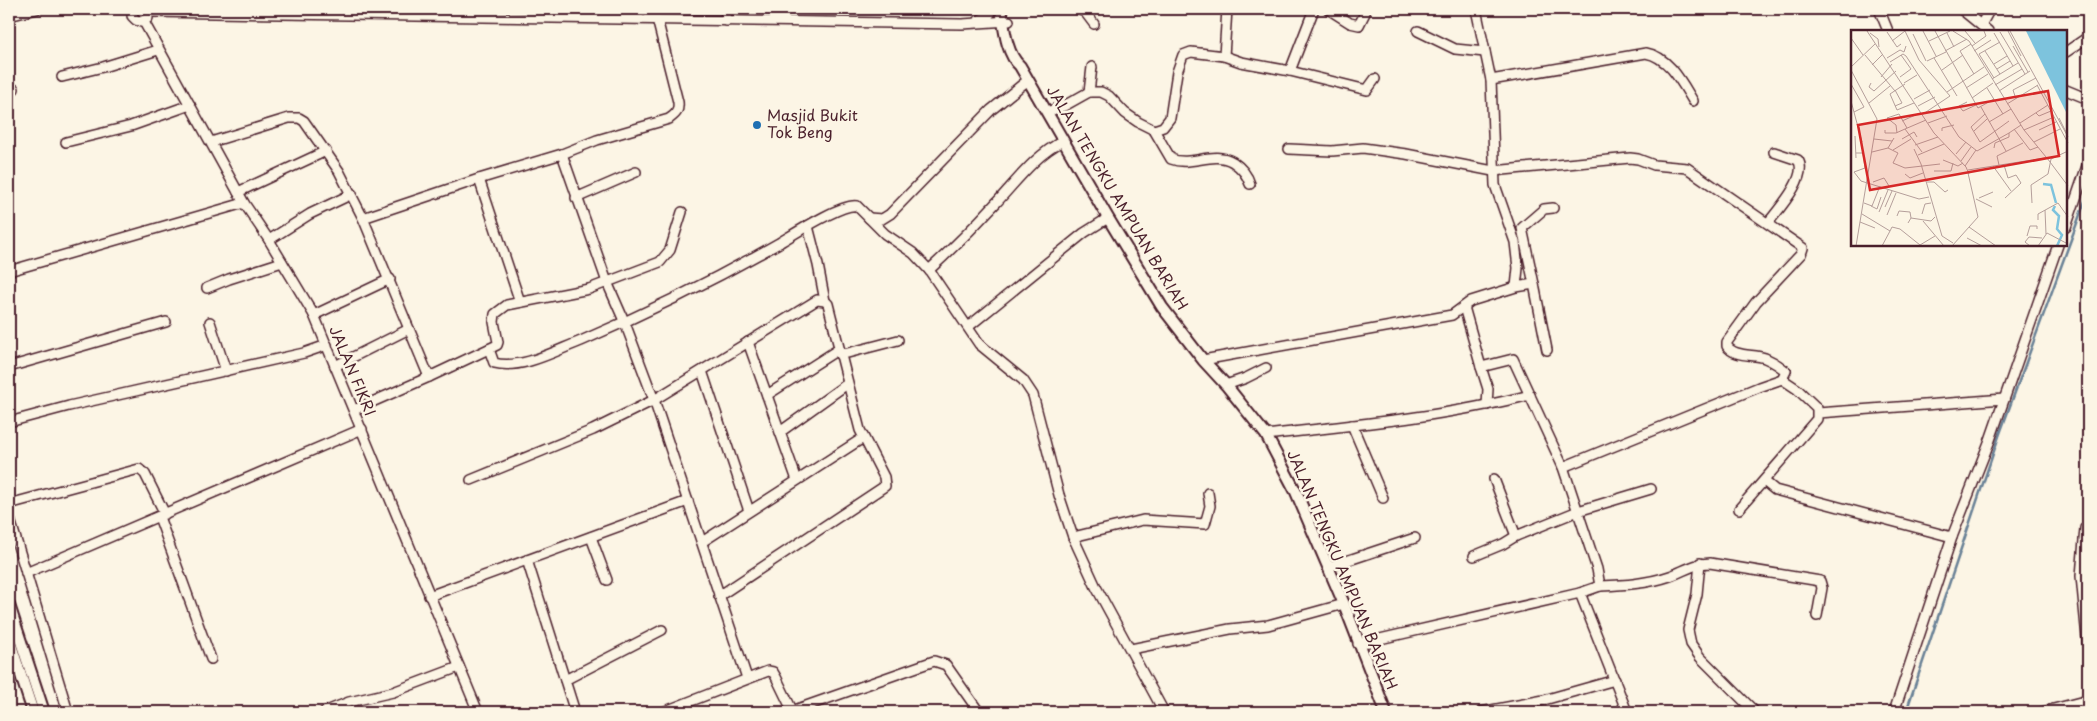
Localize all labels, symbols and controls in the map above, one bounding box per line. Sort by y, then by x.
inset map [1851,30,2067,246]
street label: JALAN TENGKU AMPUAN BARIAH [1042,80,1195,314]
place label: Masjid Bukit Tok Beng [767,103,858,143]
marker: Masjid Bukit Tok Beng [751,119,763,131]
street label: JALAN FIKRI [324,322,383,419]
street label: JALAN TENGKU AMPUAN BARIAH [1282,446,1404,693]

